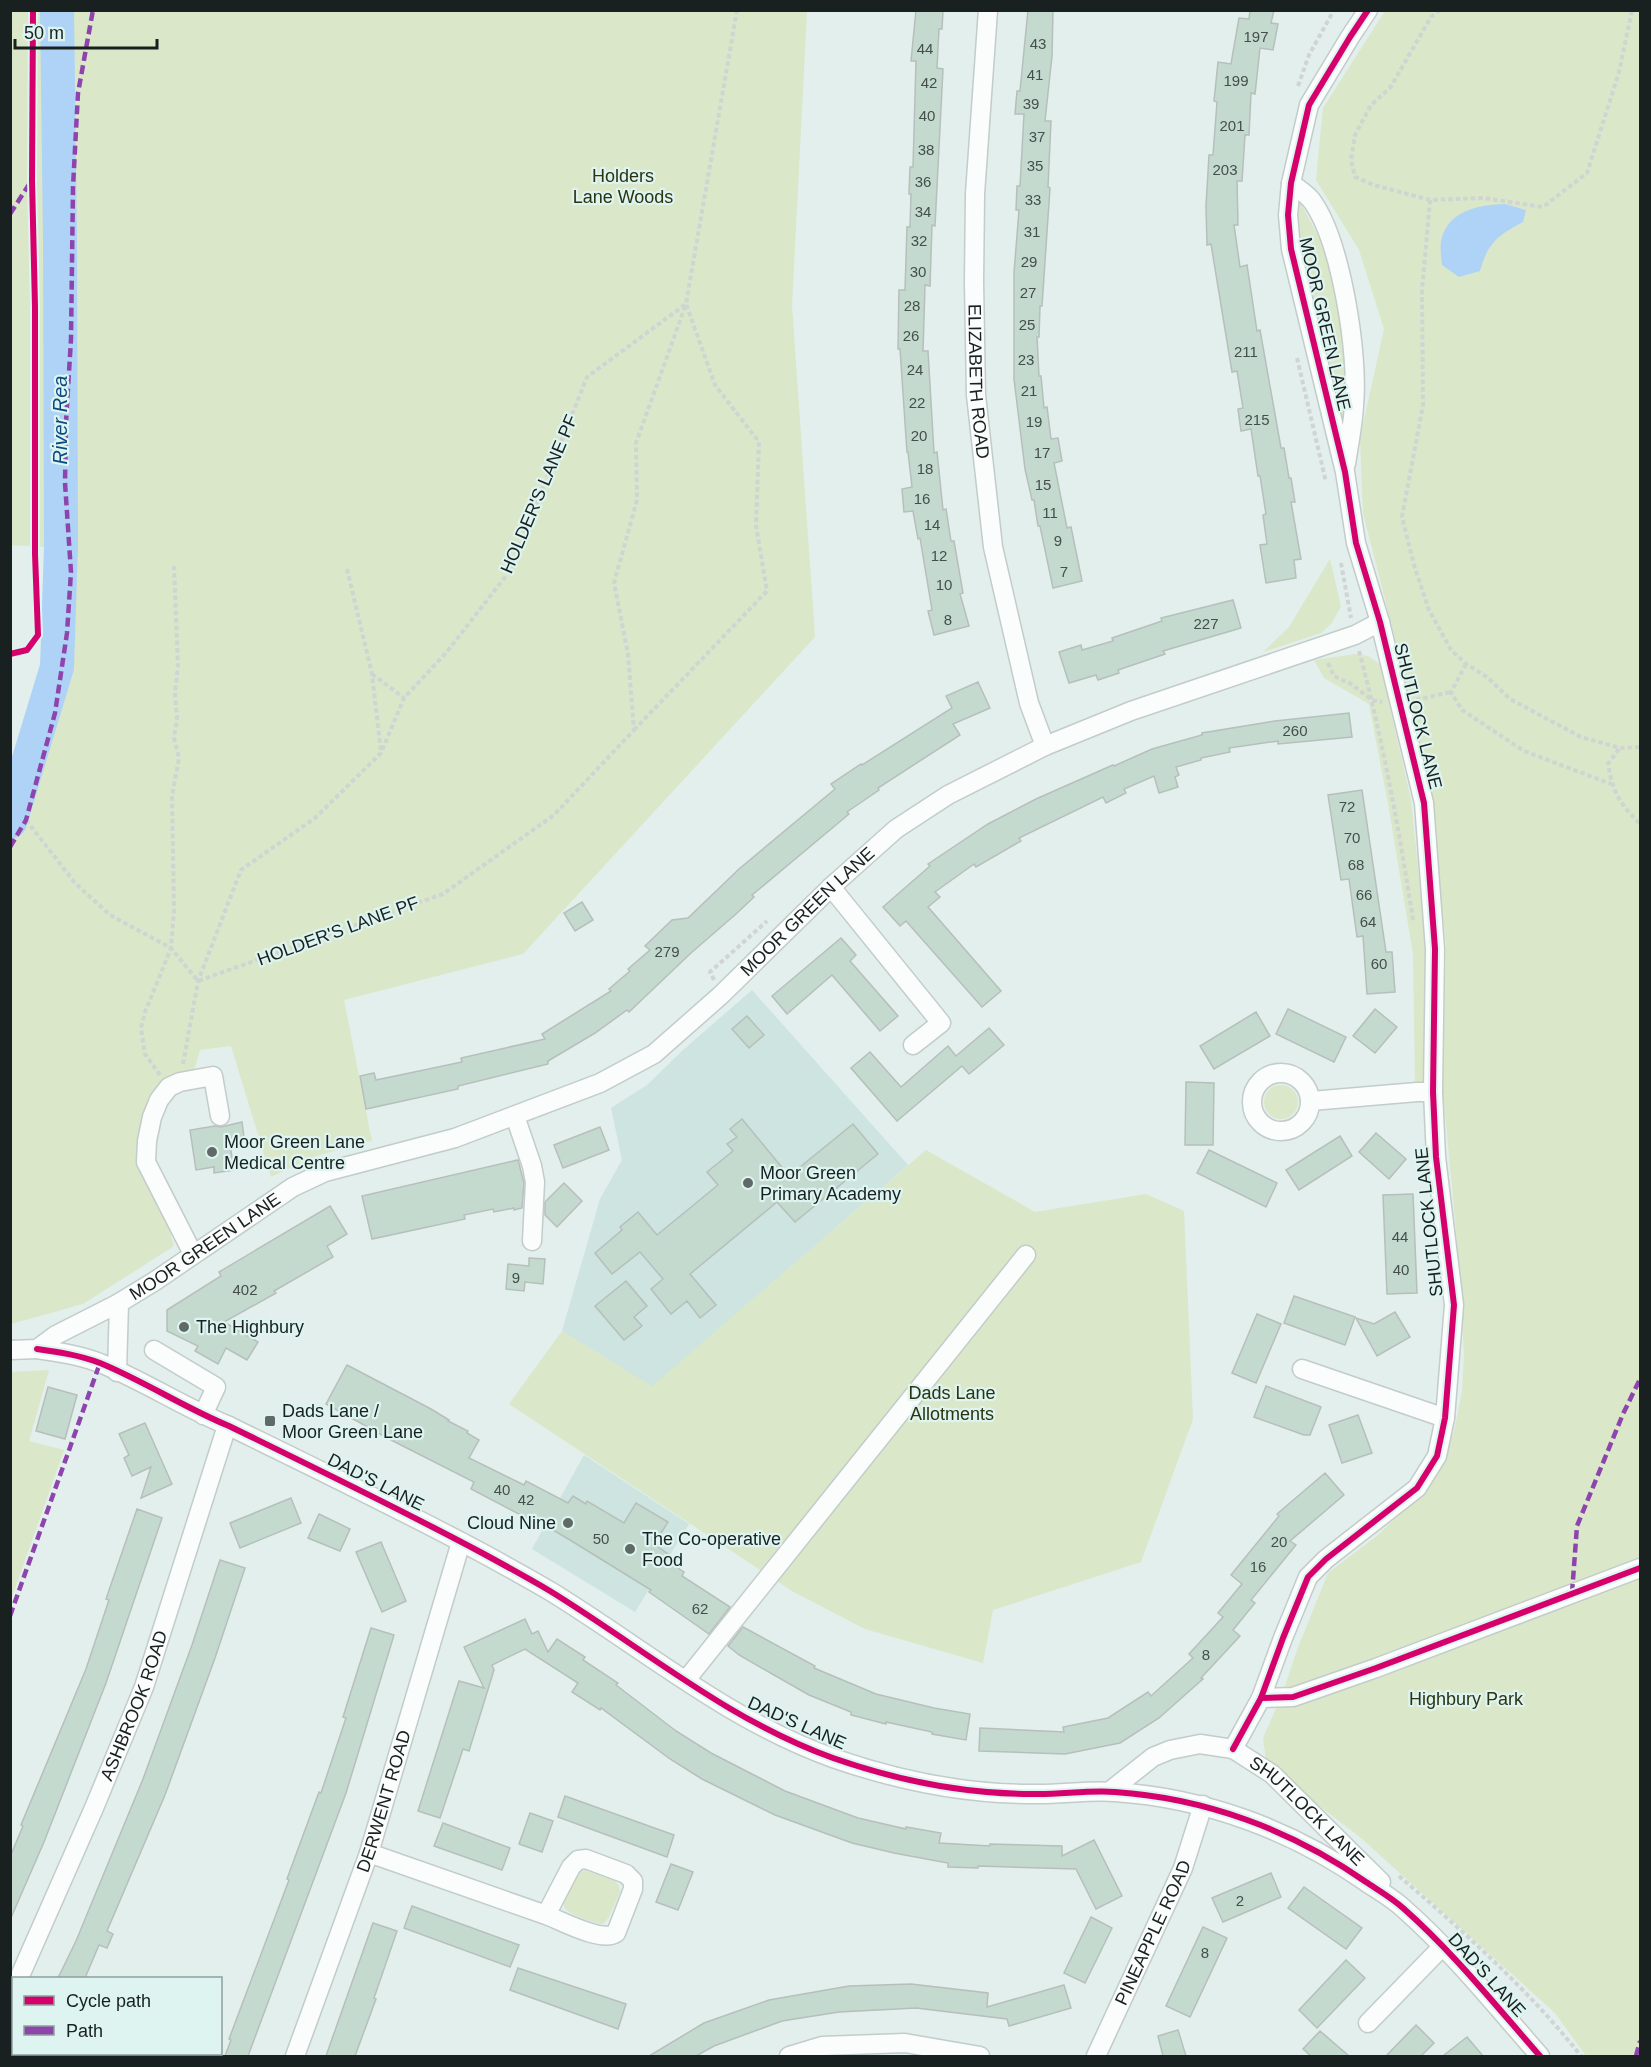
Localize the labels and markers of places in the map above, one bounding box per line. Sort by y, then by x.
place label: Moor Green Lane Medical Centre [224,1132,365,1173]
marker: Moor Green Lane Medical Centre [205,1145,219,1159]
place label: Moor Green Primary Academy [760,1163,901,1204]
marker: Moor Green Primary Academy [741,1176,755,1190]
place label: The Highbury [196,1317,304,1337]
marker: The Highbury [177,1320,191,1334]
place label: Dads Lane / Moor Green Lane [282,1401,423,1442]
marker: Dads Lane / Moor Green Lane [263,1414,277,1428]
place label: Cloud Nine [467,1513,556,1533]
marker: Cloud Nine [561,1516,575,1530]
place label: The Co-operative Food [642,1529,781,1570]
marker: The Co-operative Food [623,1542,637,1556]

